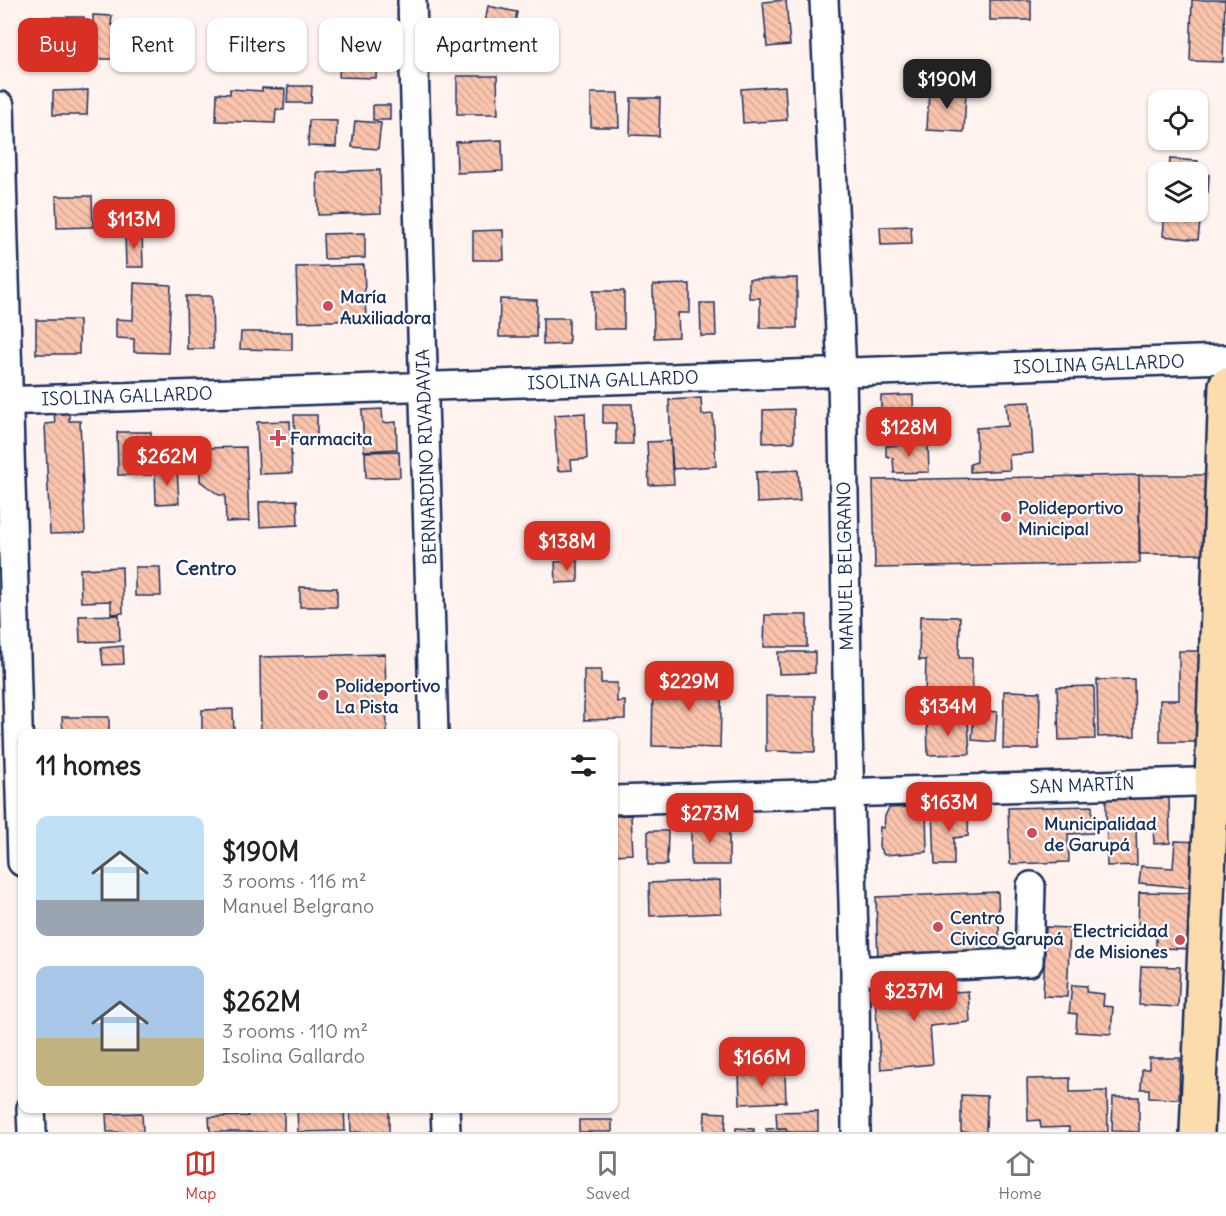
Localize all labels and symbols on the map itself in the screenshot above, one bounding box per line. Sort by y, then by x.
pin: $190M [905,59,989,110]
pin: $113M [92,199,176,250]
place label: María Auxiliadora [340,285,431,329]
marker: María Auxiliadora [321,299,335,313]
street label: BERNARDINO RIVADAVIA [411,349,441,565]
street label: ISOLINA GALLARDO [1013,350,1185,378]
street label: ISOLINA GALLARDO [527,366,699,394]
street label: ISOLINA GALLARDO [41,382,213,410]
pin: $128M [867,407,951,458]
place label: Farmacita [290,427,372,450]
marker: Farmacita [271,431,285,445]
pin: $262M [125,436,209,487]
street label: MANUEL BELGRANO [832,481,858,651]
place label: Polideportivo Minicipal [1018,496,1123,540]
marker: Polideportivo Minicipal [999,510,1013,524]
pin: $138M [525,521,609,572]
district label: Centro [176,555,236,580]
pin: $229M [647,661,731,712]
place label: Polideportivo La Pista [335,674,440,718]
pin: $134M [906,686,990,737]
marker: Polideportivo La Pista [316,688,330,702]
street label: SAN MARTÍN [1029,772,1135,798]
pin: $163M [907,782,991,833]
pin: $273M [668,793,752,844]
place label: Municipalidad de Garupá [1044,812,1157,856]
marker: Municipalidad de Garupá [1025,826,1039,840]
place label: Centro Cívico Garupá [950,906,1064,950]
place label: Electricidad de Misiones [1073,919,1168,963]
marker: Centro Cívico Garupá [931,920,945,934]
marker: Electricidad de Misiones [1173,933,1187,947]
pin: $237M [872,971,956,1022]
pin: $166M [720,1037,804,1088]

